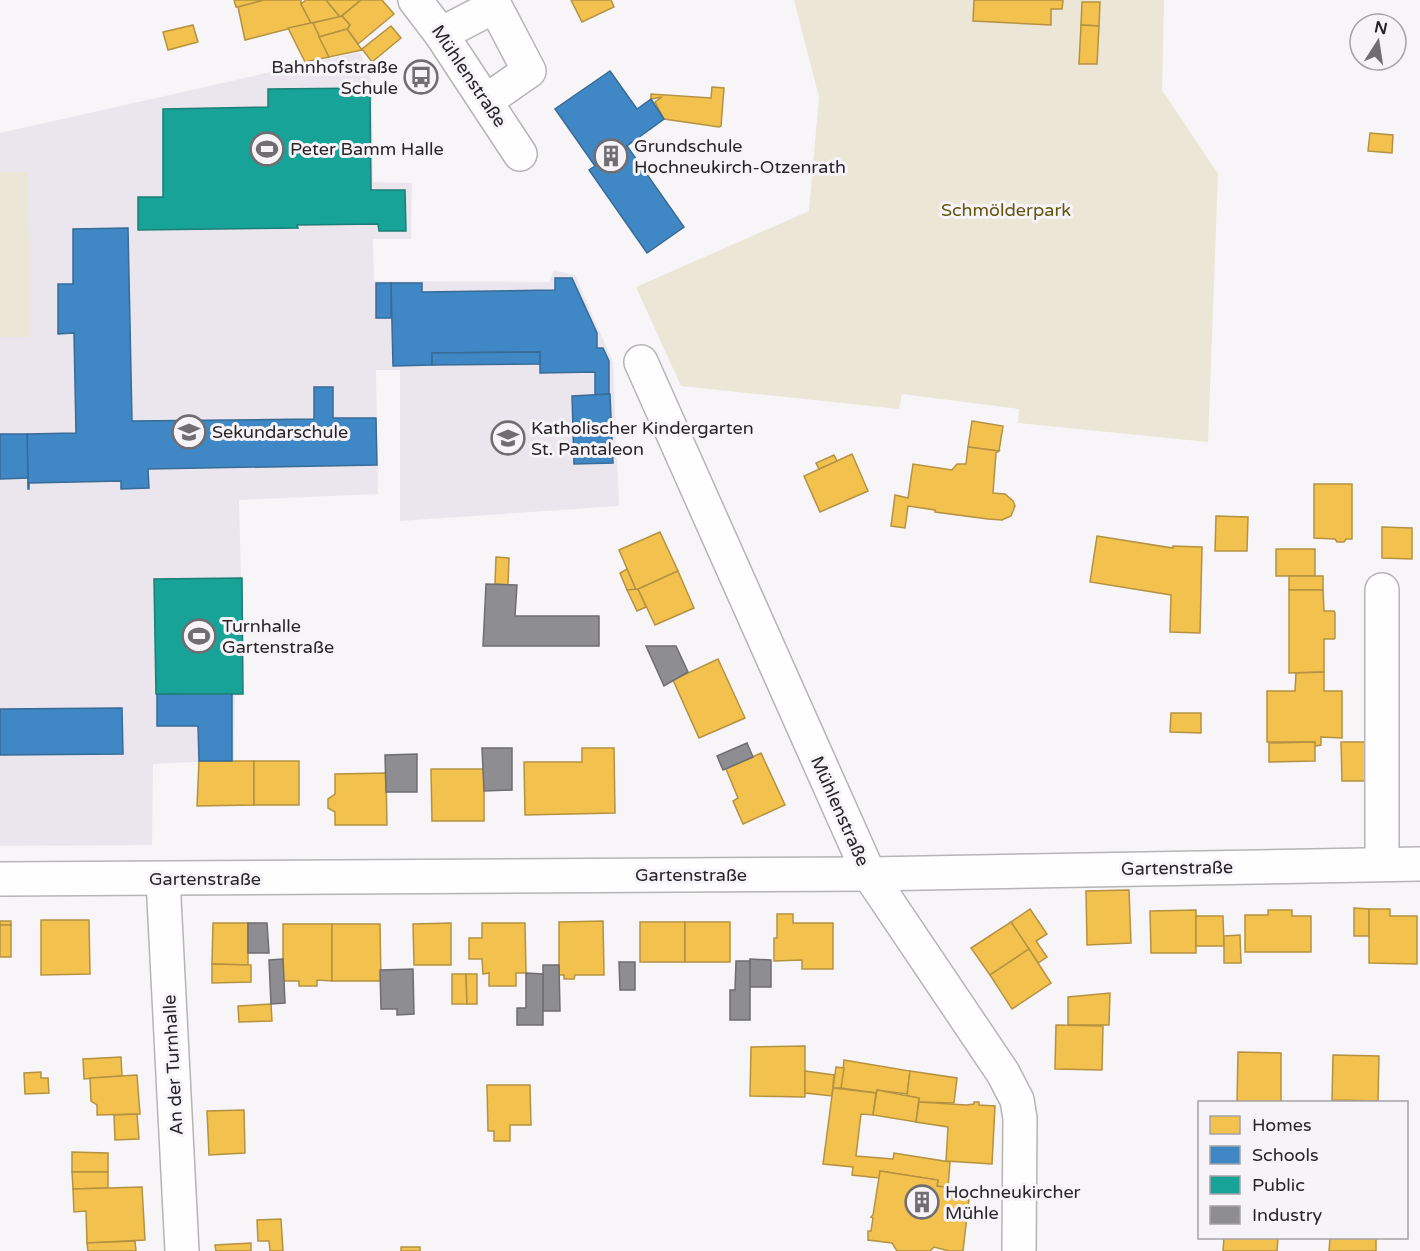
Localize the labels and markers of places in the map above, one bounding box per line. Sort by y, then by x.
place label: Bahnhofstraße Schule [271,56,398,99]
bus stop icon: Bahnhofstraße Schule [403,59,439,95]
sports icon: Peter Bamm Halle [249,131,285,167]
place label: Grundschule Hochneukirch-Otzenrath [634,135,846,178]
place label: Peter Bamm Halle [290,138,444,160]
building icon: Grundschule Hochneukirch-Otzenrath [593,138,629,174]
school or university icon: Sekundarschule [171,414,207,450]
place label: Katholischer Kindergarten St. Pantaleon [531,417,754,460]
school or university icon: Katholischer Kindergarten St. Pantaleon [490,420,526,456]
place label: Sekundarschule [212,421,348,443]
place label: Turnhalle Gartenstraße [222,615,334,658]
sports icon: Turnhalle Gartenstraße [181,618,217,654]
place label: Hochneukircher Mühle [945,1181,1081,1224]
building icon: Hochneukircher Mühle [904,1184,940,1220]

